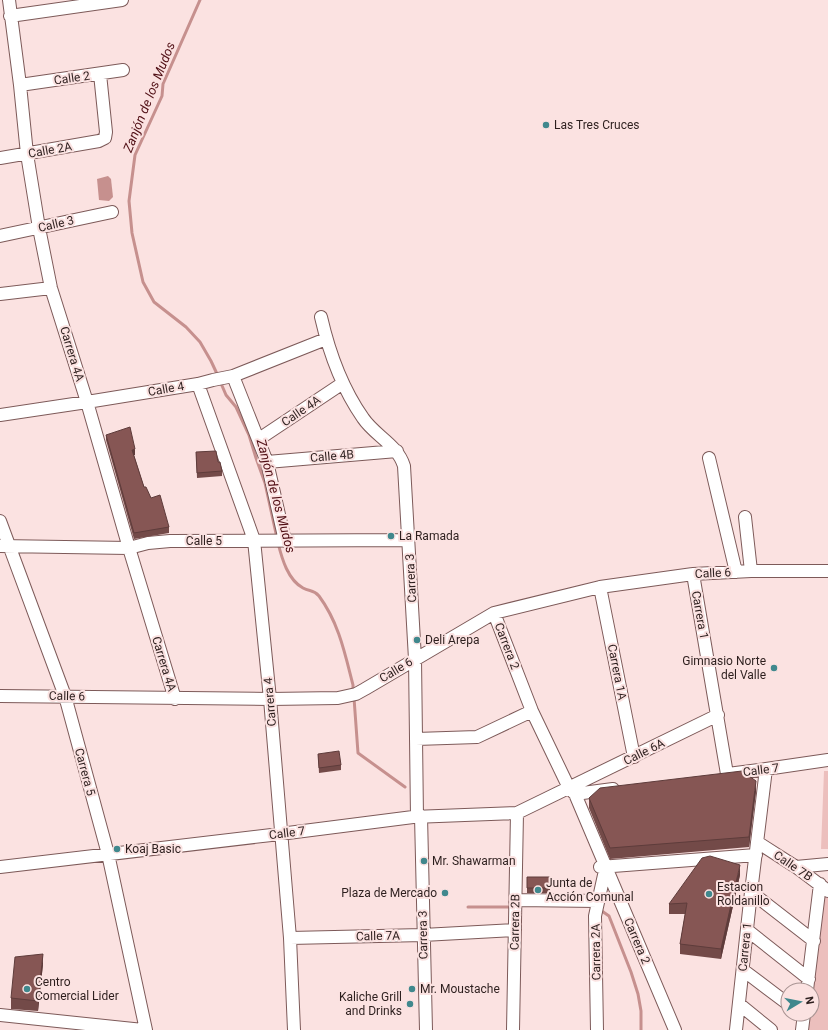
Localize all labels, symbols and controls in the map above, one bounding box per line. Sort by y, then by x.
water label: Zanjón de los Mudos [120,39,178,155]
street label: Calle 2 [53,69,91,87]
place label: Las Tres Cruces [554,118,639,132]
marker: Las Tres Cruces [541,120,551,130]
street label: Calle 2A [27,139,73,161]
street label: Calle 3 [37,213,75,235]
street label: Carrera 4A [57,325,87,383]
street label: Calle 4 [147,379,185,399]
street label: Calle 4A [279,393,323,429]
water label: Zanjón de los Mudos [253,436,299,555]
street label: Calle 4B [310,447,354,465]
place label: La Ramada [399,529,459,543]
marker: La Ramada [386,531,396,541]
street label: Calle 5 [186,534,222,548]
street label: Carrera 3 [403,553,419,603]
street label: Calle 6 [695,565,732,581]
street label: Carrera 1 [689,590,711,640]
street label: Carrera 2 [492,621,522,672]
place label: Deli Arepa [425,633,479,647]
street label: Carrera 4A [149,635,179,693]
marker: Deli Arepa [412,635,422,645]
street label: Carrera 1A [605,643,629,701]
place label: Gimnasio Norte del Valle [682,654,766,682]
street label: Calle 6 [377,655,415,685]
marker: Gimnasio Norte del Valle [769,663,779,673]
street label: Carrera 4 [261,677,279,727]
street label: Calle 6 [49,689,86,703]
street label: Calle 6A [621,736,667,768]
street label: Carrera 5 [72,747,98,798]
street label: Calle 7 [742,761,780,779]
street label: Calle 7 [268,824,306,842]
place label: Koaj Basic [125,842,181,856]
marker: Koaj Basic [112,844,122,854]
street label: Calle 7B [771,848,815,884]
place label: Mr. Shawarman [432,854,516,868]
marker: Mr. Shawarman [419,856,429,866]
place label: Junta de Acción Comunal [546,876,634,904]
place label: Estacion Roldanillo [717,880,770,908]
marker: Junta de Acción Comunal [533,885,543,895]
place label: Plaza de Mercado [341,886,437,900]
marker: Plaza de Mercado [440,888,450,898]
marker: Estacion Roldanillo [704,889,714,899]
street label: Carrera 2B [508,894,522,950]
street label: Carrera 3 [416,910,430,960]
street label: Carrera 2 [621,916,653,966]
street label: Carrera 1 [735,922,755,972]
street label: Carrera 2A [589,923,603,980]
street label: Calle 7A [356,929,400,943]
place label: Centro Comercial Lider [35,975,119,1003]
place label: Mr. Moustache [420,982,500,996]
north arrow [780,982,820,1022]
marker: Centro Comercial Lider [22,984,32,994]
marker: Mr. Moustache [407,984,417,994]
place label: Kaliche Grill and Drinks [339,990,402,1018]
text: N [802,995,816,1006]
marker: Kaliche Grill and Drinks [405,999,415,1009]

